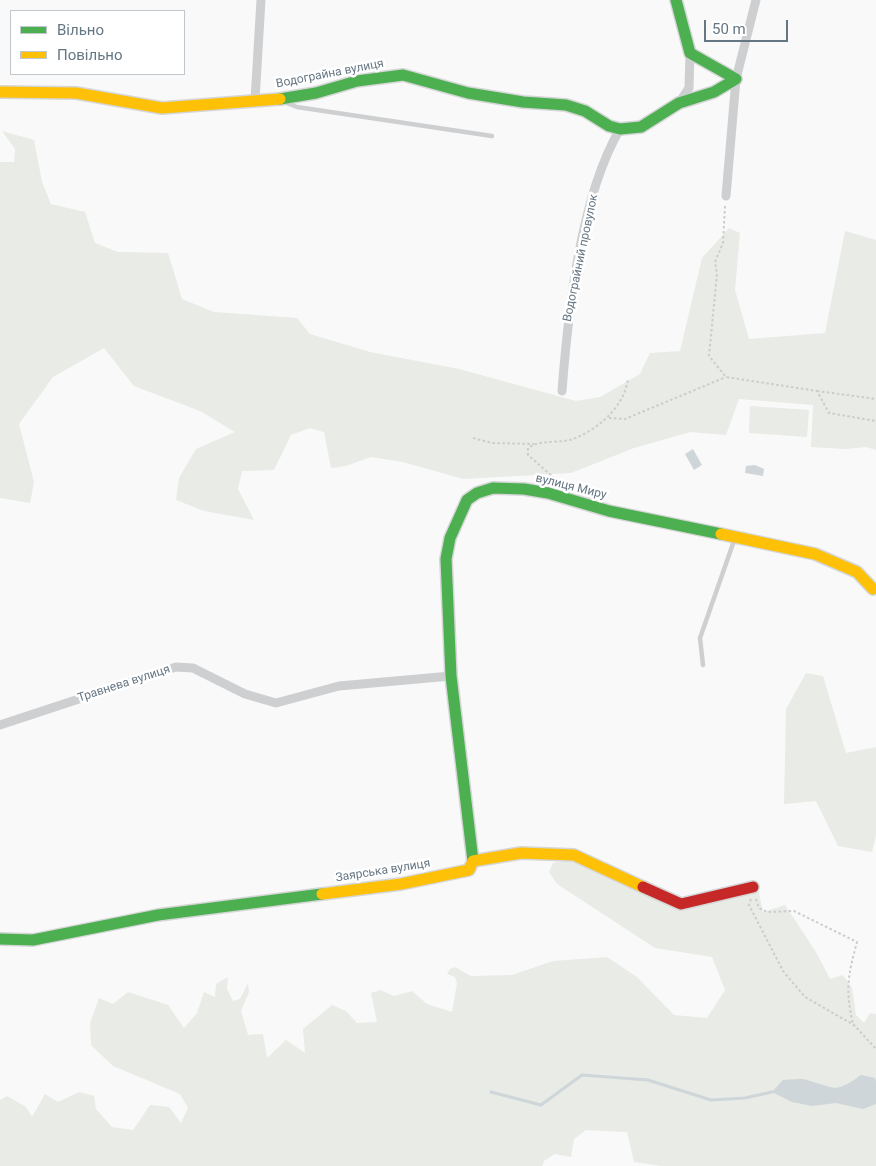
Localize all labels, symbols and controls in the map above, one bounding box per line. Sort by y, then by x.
legend [10,10,185,75]
scale bar [706,10,790,42]
text: 50 m [712,20,746,38]
text: Вільно [57,21,104,39]
text: Повільно [57,46,123,64]
street label: Водограйна вулиця [275,56,385,92]
street label: Водограйний провулок [560,193,602,323]
street label: вулиця Миру [534,471,608,503]
street label: Травнева вулиця [76,662,172,706]
street label: Заярська вулиця [335,856,431,886]

